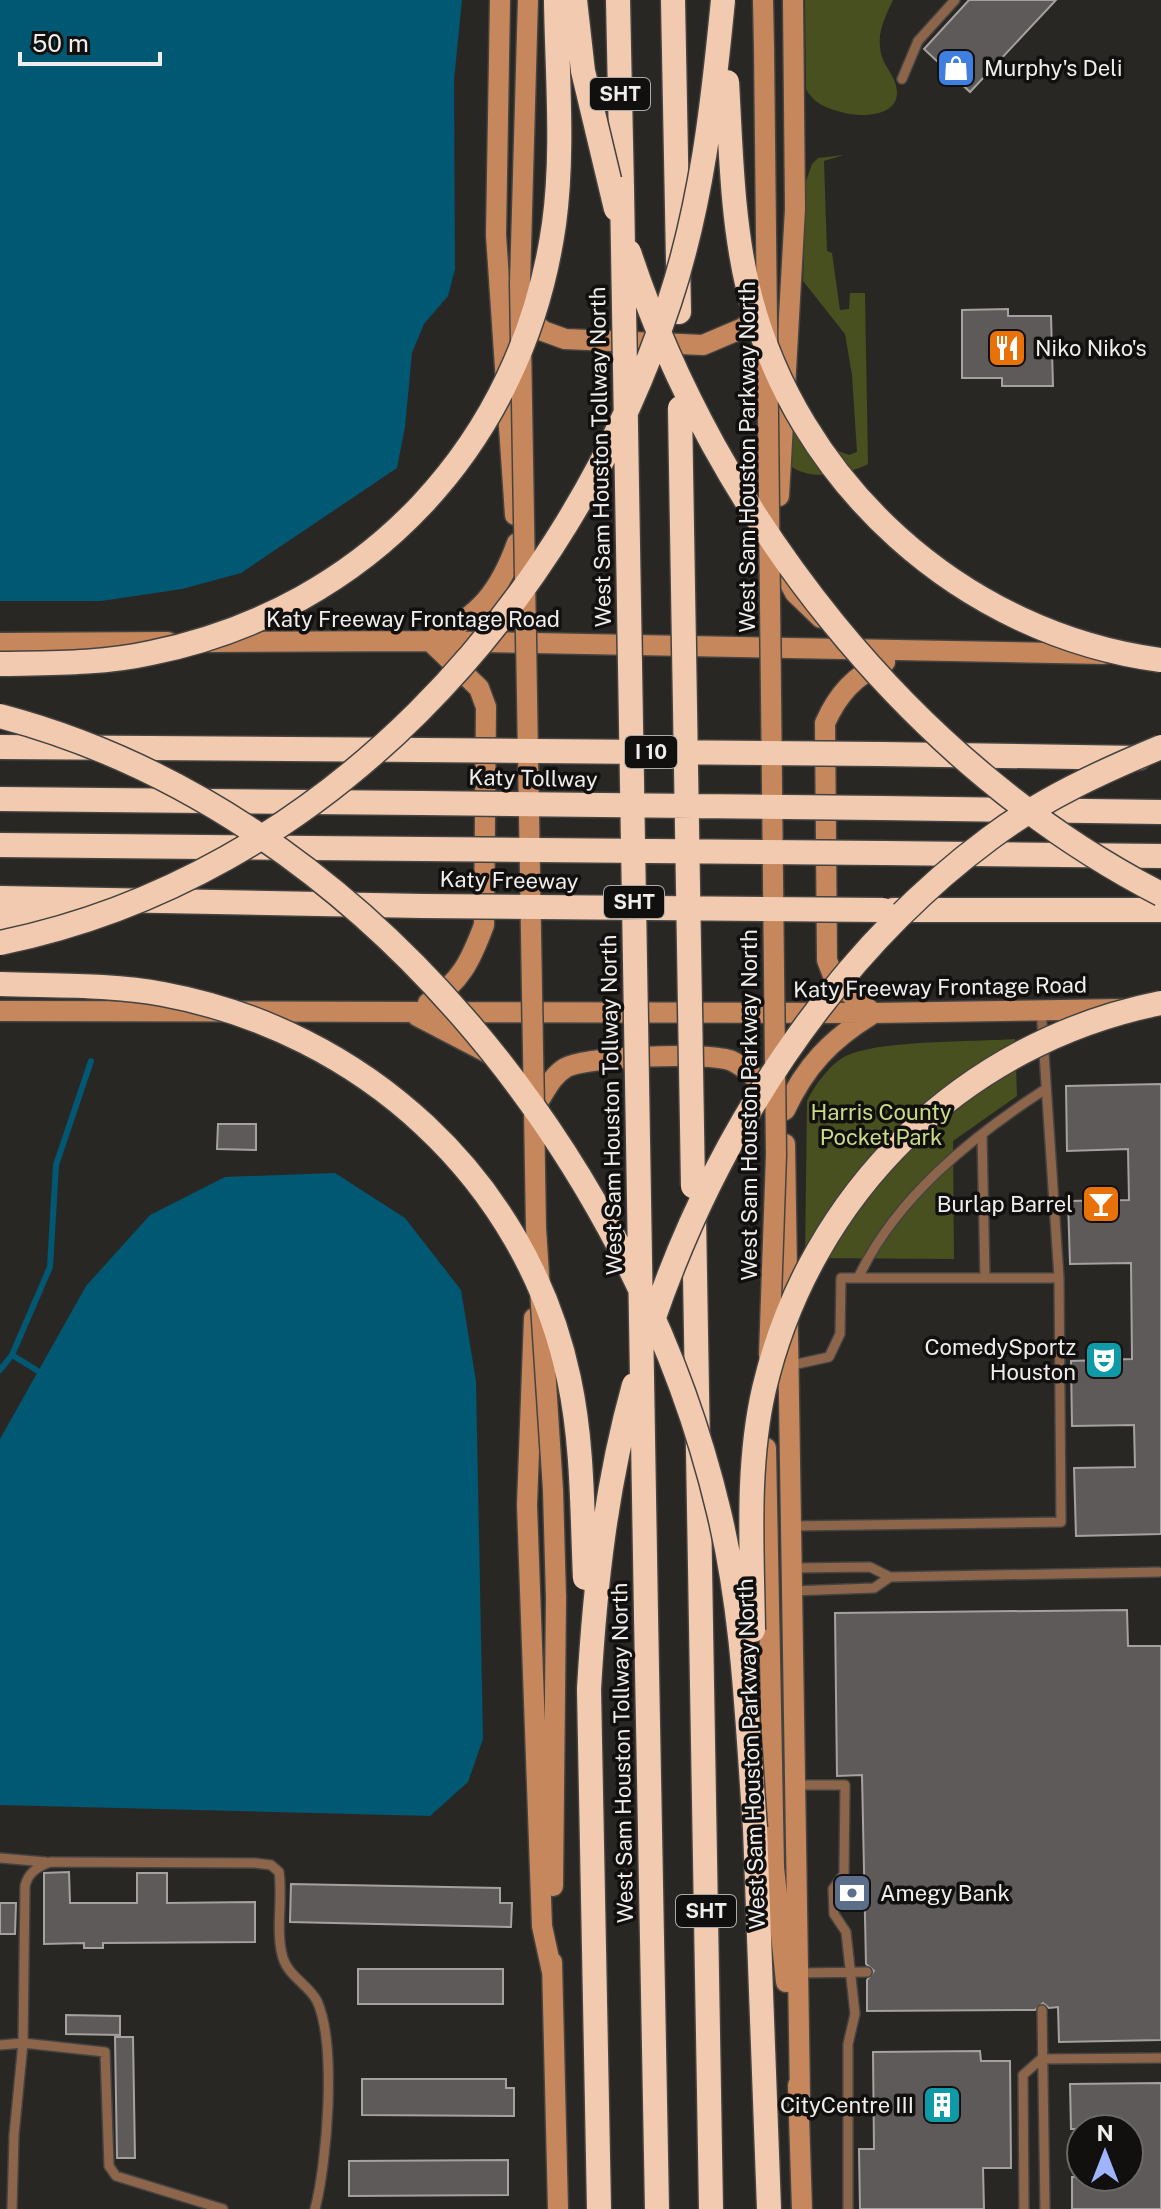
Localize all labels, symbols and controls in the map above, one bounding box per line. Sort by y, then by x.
scale bar [20,16,160,66]
text: 50 m [32,29,89,57]
shop icon: Murphy's Deli [935,47,977,89]
place label: Murphy's Deli [984,55,1122,81]
road number: SHT [590,78,650,110]
street label: West Sam Houston Parkway North [734,281,760,633]
street label: West Sam Houston Tollway North [584,287,616,627]
restaurant icon: Niko Niko's [986,327,1028,369]
place label: Niko Niko's [1035,335,1147,361]
street label: Katy Freeway Frontage Road [266,606,560,632]
road number: I 10 [625,736,677,768]
street label: Katy Tollway [468,764,598,792]
street label: Katy Freeway [439,866,579,894]
road number: SHT [604,886,664,918]
street label: West Sam Houston Parkway North [736,929,762,1281]
street label: West Sam Houston Tollway North [595,935,627,1275]
street label: Katy Freeway Frontage Road [793,971,1087,1003]
park label: Harris County Pocket Park [811,1099,952,1150]
bar icon: Burlap Barrel [1080,1183,1122,1225]
place label: Burlap Barrel [937,1191,1073,1217]
place label: ComedySportz Houston [924,1334,1076,1385]
theatre icon: ComedySportz Houston [1083,1339,1125,1381]
street label: West Sam Houston Parkway North [732,1578,770,1930]
street label: West Sam Houston Tollway North [606,1583,638,1923]
bank icon: Amegy Bank [831,1872,873,1914]
place label: Amegy Bank [880,1880,1010,1906]
road number: SHT [676,1895,736,1927]
building icon: CityCentre III [921,2084,963,2126]
place label: CityCentre III [780,2092,914,2118]
north arrow [1065,2113,1145,2193]
text: N [1096,2120,1114,2146]

